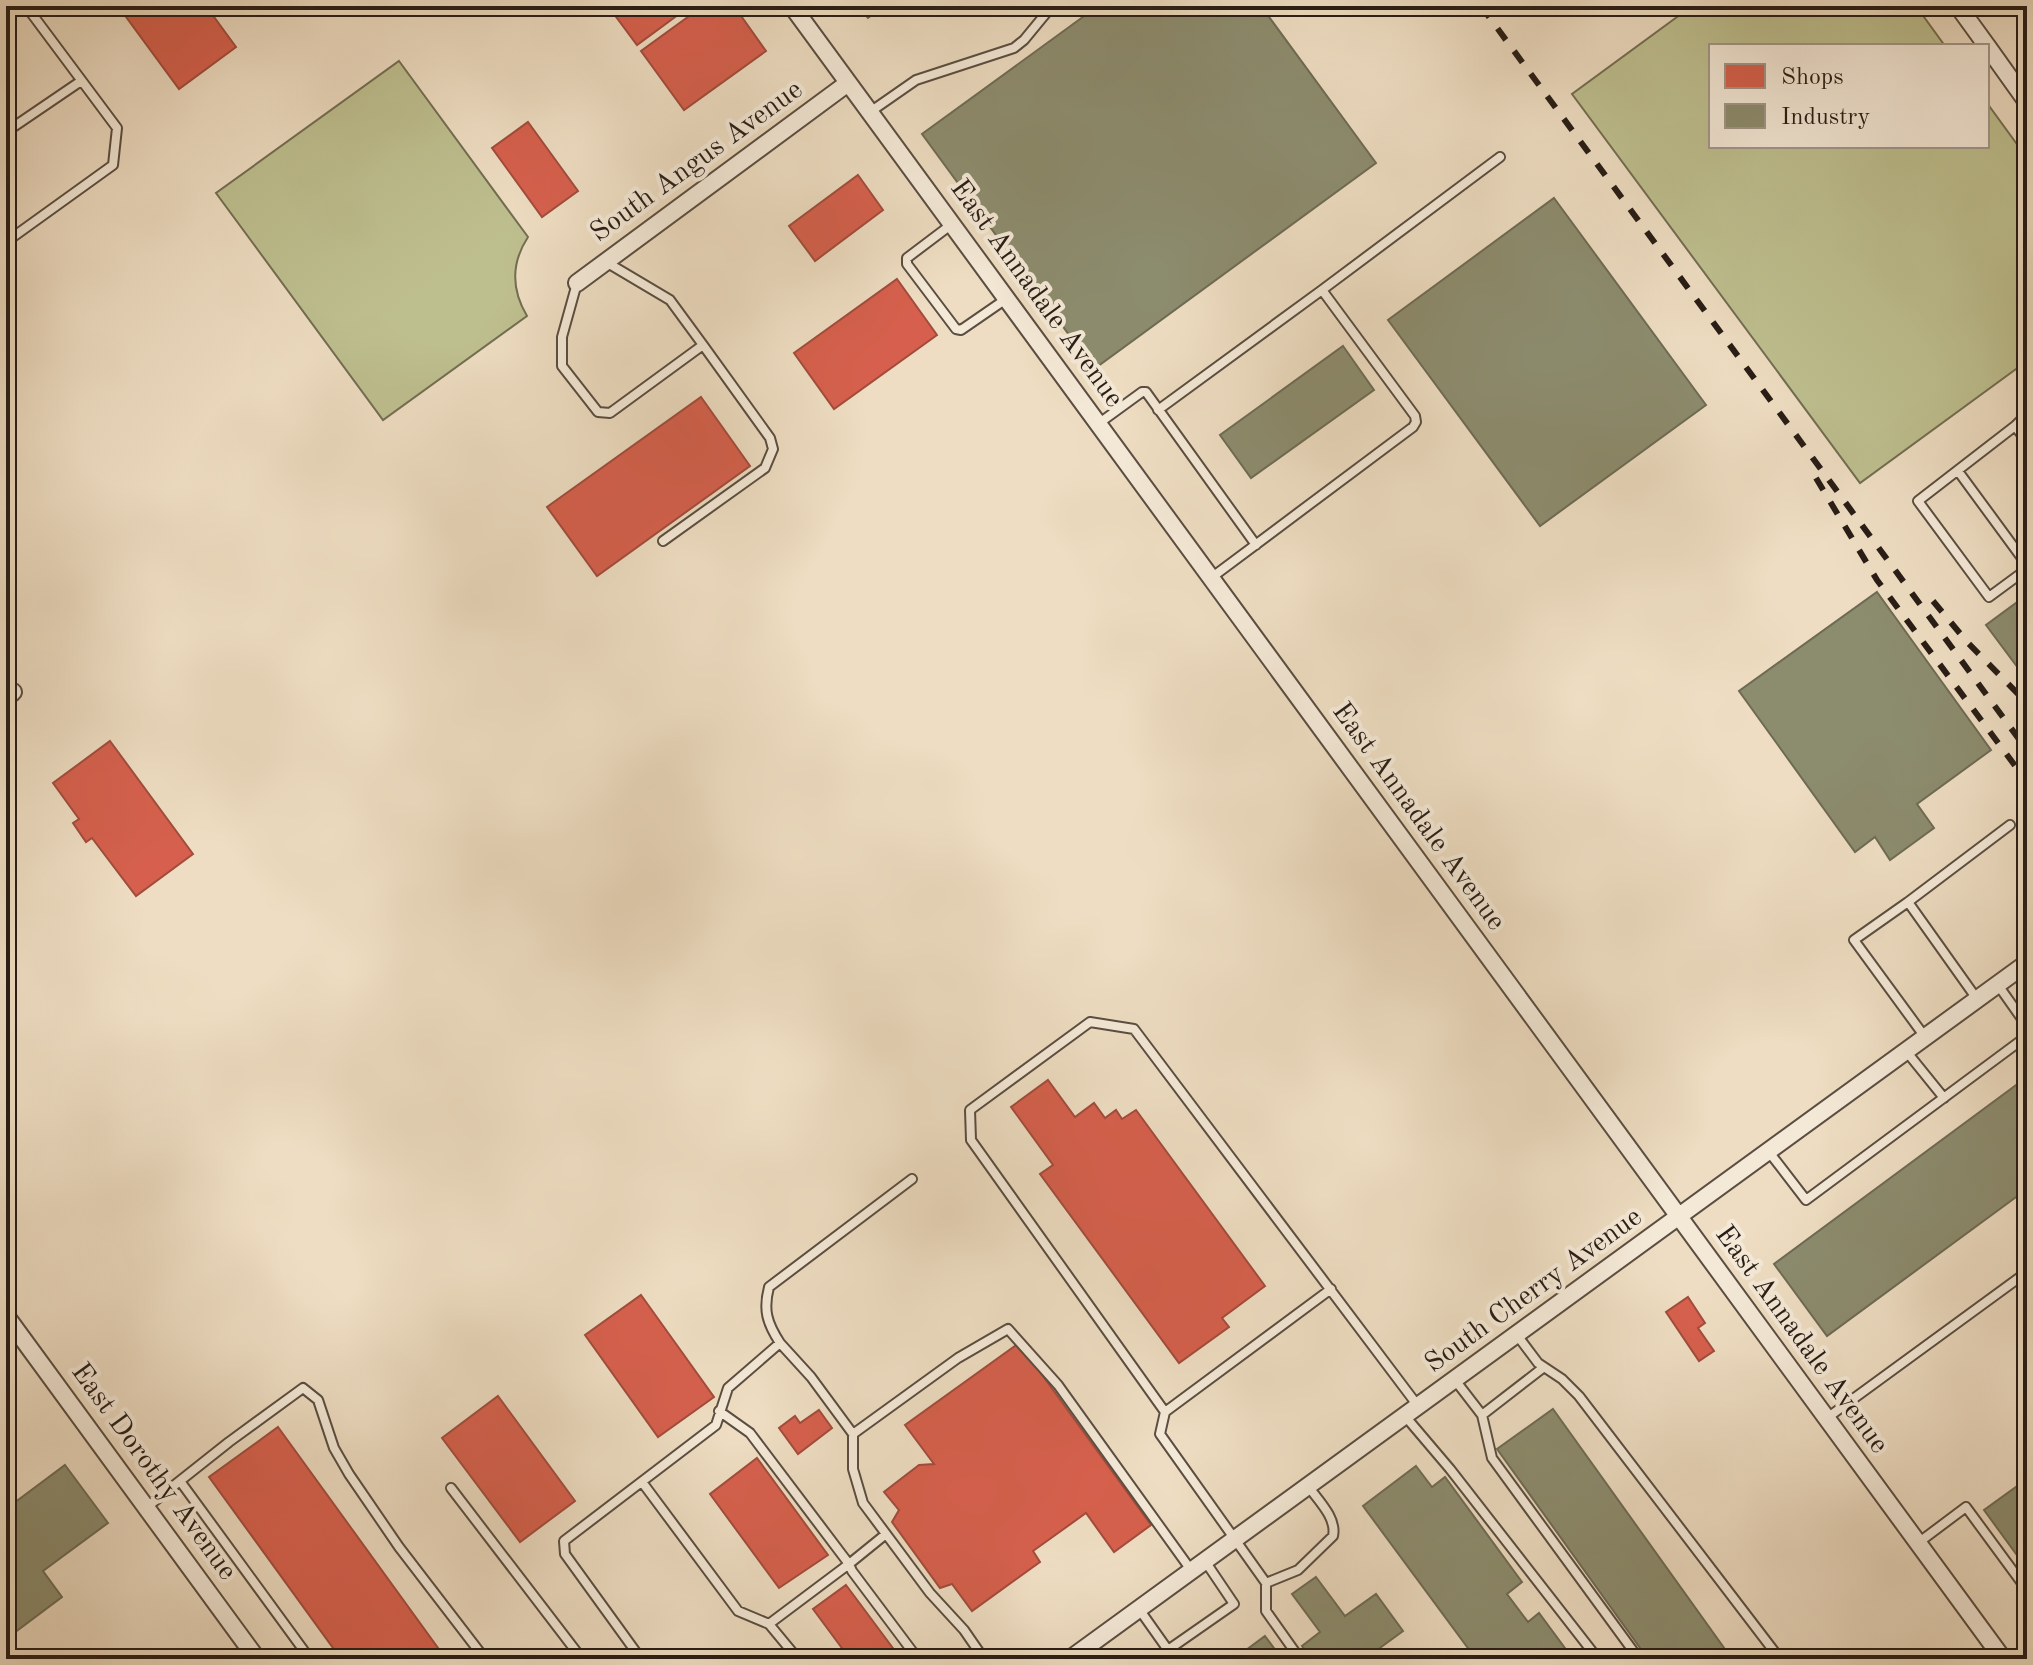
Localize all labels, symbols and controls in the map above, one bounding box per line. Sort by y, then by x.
legend [1709,44,1989,148]
text: Shops [1781,66,1844,90]
street label: South Angus Avenue [586,76,808,248]
text: Industry [1781,106,1870,130]
street label: East Annadale Avenue [944,175,1128,413]
street label: East Annadale Avenue [1326,698,1510,936]
street label: South Cherry Avenue [1420,1203,1648,1379]
street label: East Annadale Avenue [1709,1221,1893,1459]
street label: East Dorothy Avenue [65,1358,241,1586]

